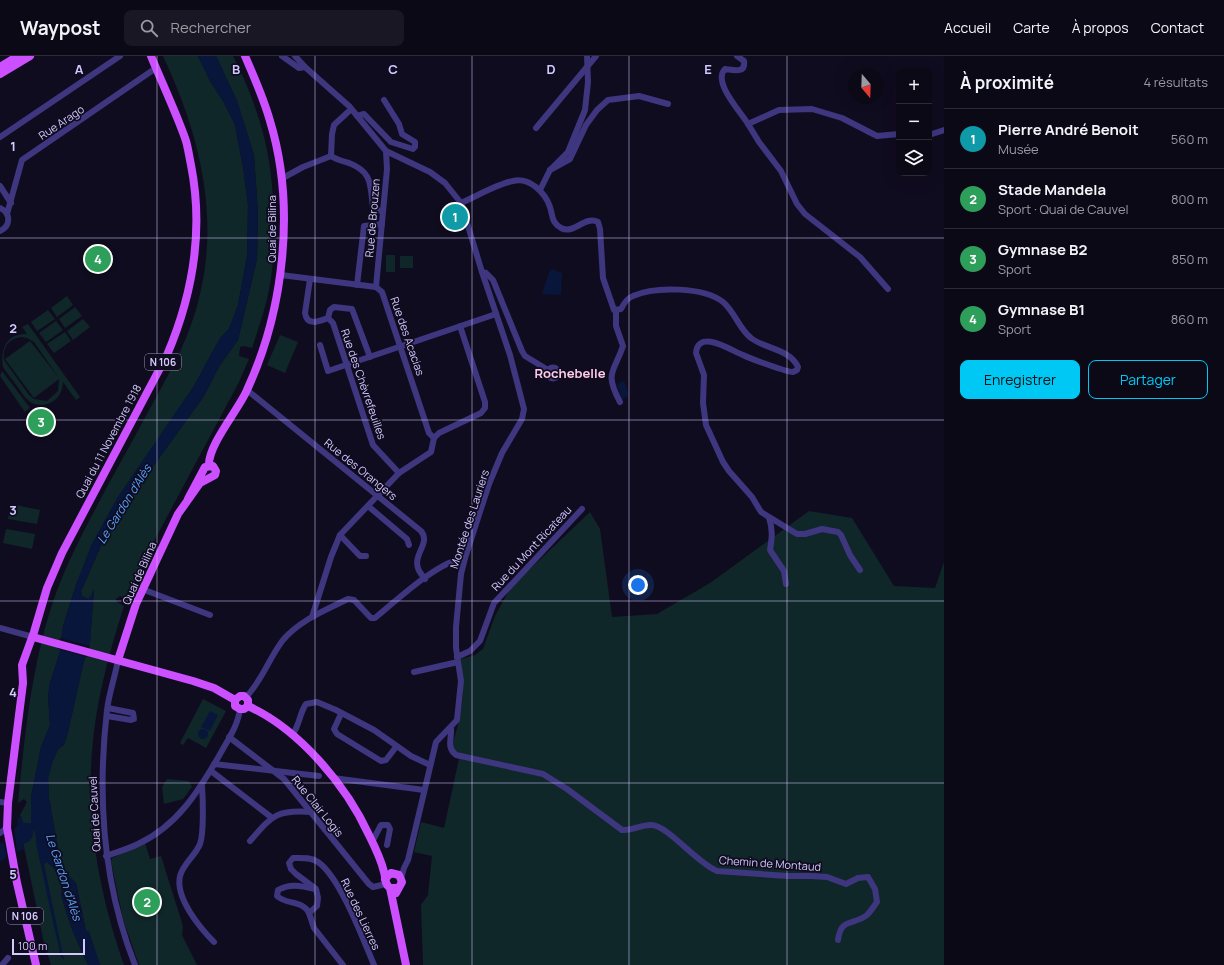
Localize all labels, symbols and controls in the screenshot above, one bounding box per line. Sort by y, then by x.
search box [124,10,404,46]
text: Waypost [20,15,100,41]
icon: search [138,17,160,39]
text: Rechercher [170,17,251,38]
text: Accueil [944,18,991,37]
text: Carte [1013,18,1050,37]
text: À propos [1072,18,1129,37]
text: Contact [1151,18,1204,37]
text: A [75,60,84,78]
text: B [232,60,240,78]
text: C [388,60,398,78]
text: D [546,60,556,78]
text: E [704,60,712,78]
north arrow [848,68,884,104]
map controls [896,68,932,176]
button: + [896,68,932,104]
text: À proximité [960,71,1054,94]
text: 4 résultats [1143,73,1208,91]
street label: Rue Arago [35,101,87,143]
button: − [896,104,932,140]
text: Pierre André Benoit [998,119,1139,140]
text: 1 [970,130,976,148]
text: 560 m [1171,130,1208,148]
text: 1 [10,137,16,155]
button: layers [896,140,932,176]
text: Musée [998,140,1039,158]
street label: Rue de Brouzen [361,178,383,258]
text: Stade Mandela [998,179,1106,200]
text: 2 [969,190,977,208]
text: 800 m [1171,190,1208,208]
street label: Quai de Bilina [264,195,279,263]
text: Sport · Quai de Cauvel [998,200,1129,218]
pin: 1 [442,202,468,232]
text: Gymnase B2 [998,239,1087,260]
pin: 4 [85,244,111,274]
text: 3 [969,250,977,268]
text: 850 m [1171,250,1208,268]
text: Sport [998,260,1031,278]
street label: Rue des Acacias [387,295,429,378]
text: Gymnase B1 [998,299,1085,320]
text: 4 [969,310,977,328]
text: 860 m [1171,310,1208,328]
text: 2 [9,319,17,337]
text: Sport [998,320,1031,338]
street label: Rue des Chèvrefeuilles [338,327,390,442]
road number: N 106 [145,354,181,370]
button: Enregistrer [960,360,1080,399]
button: Partager [1088,360,1208,399]
district label: Rochebelle [534,364,606,382]
street label: Quai du 11 Novembre 1918 [72,381,144,501]
pin: 3 [28,407,54,437]
street label: Rue des Orangers [321,435,401,503]
water label: Le Gardon d'Alès [93,460,156,547]
street label: Montée des Lauriers [446,467,492,570]
text: 3 [9,501,17,519]
street label: Rue du Mont Ricateau [488,502,574,594]
street label: Quai de Bilina [118,539,160,607]
your location [628,575,648,595]
text: 4 [9,683,17,701]
street label: Rue Clair Logis [289,772,347,840]
street label: Quai de Cauvel [85,776,103,852]
water label: Le Gardon d'Alès [42,831,87,924]
street label: Chemin de Montaud [718,852,822,874]
text: 5 [9,865,17,883]
street label: Rue des Lierres [338,876,384,953]
pin: 2 [134,887,160,917]
road number: N 106 [7,908,43,924]
scale bar [12,937,85,956]
text: 100 m [18,938,47,953]

